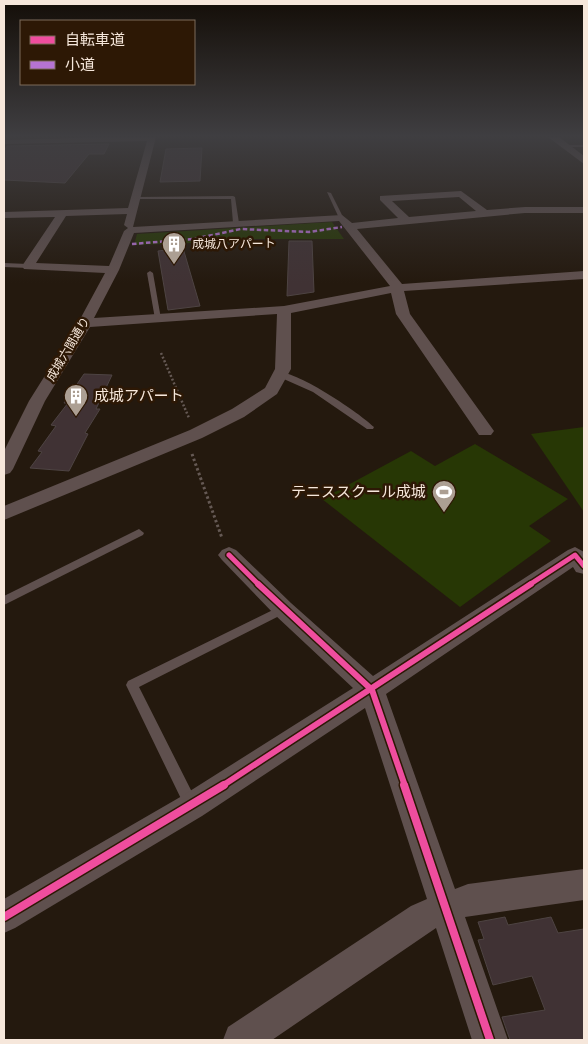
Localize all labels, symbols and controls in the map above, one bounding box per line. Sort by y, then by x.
legend [20,20,195,85]
text: 自転車道 [65,29,125,50]
text: 小道 [65,54,95,75]
building icon: 成城八アパート [161,231,187,265]
place label: 成城八アパート [192,236,276,252]
street label: 成城六間通り [43,314,93,384]
building icon: 成城アパート [63,383,89,417]
place label: 成城アパート [94,385,184,406]
sports icon: テニススクール成城 [431,479,457,513]
place label: テニススクール成城 [291,481,426,502]

